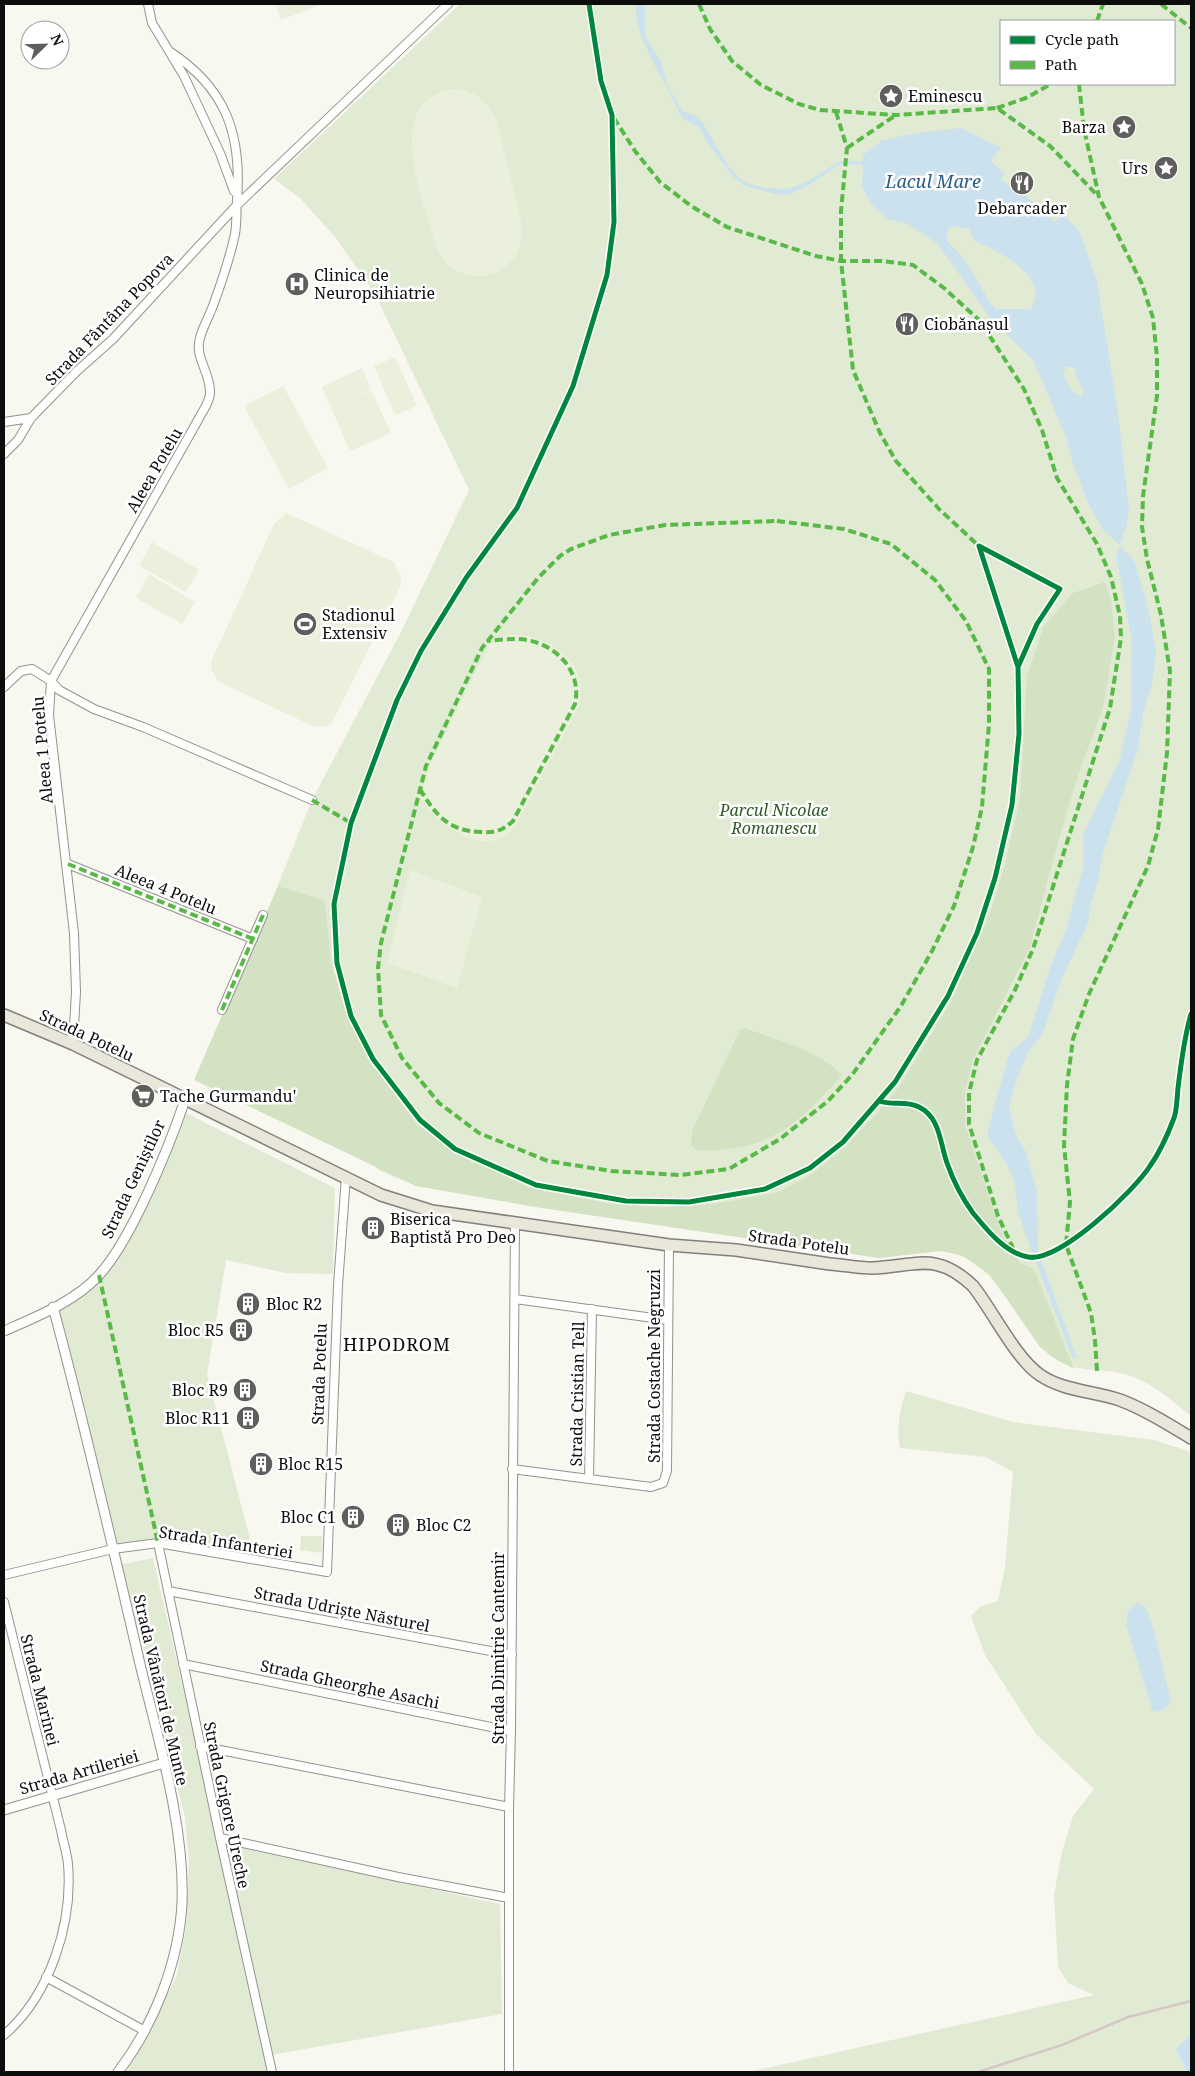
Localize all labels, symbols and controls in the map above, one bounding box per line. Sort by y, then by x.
north arrow [20,20,70,70]
legend [1000,20,1175,85]
text: Cycle path [1045,29,1120,49]
text: N [47,31,68,49]
text: Path [1045,54,1078,74]
place icon: Eminescu [878,83,904,109]
place label: Eminescu [908,85,982,107]
place icon: Barza [1111,114,1137,140]
place label: Barza [1062,116,1106,138]
place icon: Urs [1153,155,1179,181]
place label: Urs [1122,157,1148,179]
water label: Lacul Mare [884,169,981,193]
restaurant icon: Debarcader [1009,170,1035,196]
place label: Debarcader [977,197,1067,219]
street label: Strada Fântâna Popova [40,248,178,390]
place label: Clinica de Neuropsihiatrie [314,264,435,304]
hospital icon: Clinica de Neuropsihiatrie [284,271,310,297]
restaurant icon: Ciobănașul [894,311,920,337]
place label: Ciobănașul [924,313,1009,335]
street label: Aleea Potelu [121,423,187,517]
place label: Stadionul Extensiv [322,604,395,644]
sports icon: Stadionul Extensiv [292,611,318,637]
street label: Aleea 1 Potelu [26,695,58,805]
park label: Parcul Nicolae Romanescu [719,799,829,839]
street label: Aleea 4 Potelu [112,859,220,919]
street label: Strada Potelu [36,1004,138,1066]
supermarket icon: Tache Gurmandu' [130,1083,156,1109]
place label: Tache Gurmandu' [160,1085,296,1107]
street label: Strada Geniștilor [96,1116,170,1242]
place label: Biserica Baptistă Pro Deo [390,1208,516,1248]
building icon: Biserica Baptistă Pro Deo [360,1215,386,1241]
street label: Strada Potelu [747,1224,851,1260]
street label: Strada Costache Negruzzi [643,1269,665,1463]
building icon: Bloc R2 [235,1291,261,1317]
place label: Bloc R2 [266,1293,322,1315]
building icon: Bloc R5 [228,1317,254,1343]
place label: Bloc R5 [168,1319,224,1341]
street label: Strada Cristian Tell [565,1321,589,1467]
street label: Strada Potelu [306,1323,332,1425]
district label: HIPODROM [343,1332,451,1356]
building icon: Bloc R9 [232,1377,258,1403]
place label: Bloc R9 [172,1379,228,1401]
building icon: Bloc R11 [235,1405,261,1431]
place label: Bloc R11 [165,1407,230,1429]
building icon: Bloc R15 [248,1451,274,1477]
place label: Bloc R15 [278,1453,343,1475]
building icon: Bloc C1 [340,1504,366,1530]
place label: Bloc C1 [281,1506,336,1528]
building icon: Bloc C2 [385,1512,411,1538]
place label: Bloc C2 [416,1514,471,1536]
street label: Strada Infanteriei [157,1521,295,1563]
street label: Strada Dimitrie Cantemir [487,1551,509,1744]
street label: Strada Udriște Năsturel [252,1581,432,1637]
street label: Strada Vânători de Munte [128,1592,194,1788]
street label: Strada Marinei [16,1632,64,1748]
street label: Strada Gheorghe Asachi [258,1654,442,1714]
street label: Strada Grigore Ureche [199,1720,255,1890]
street label: Strada Artileriei [17,1744,141,1800]

